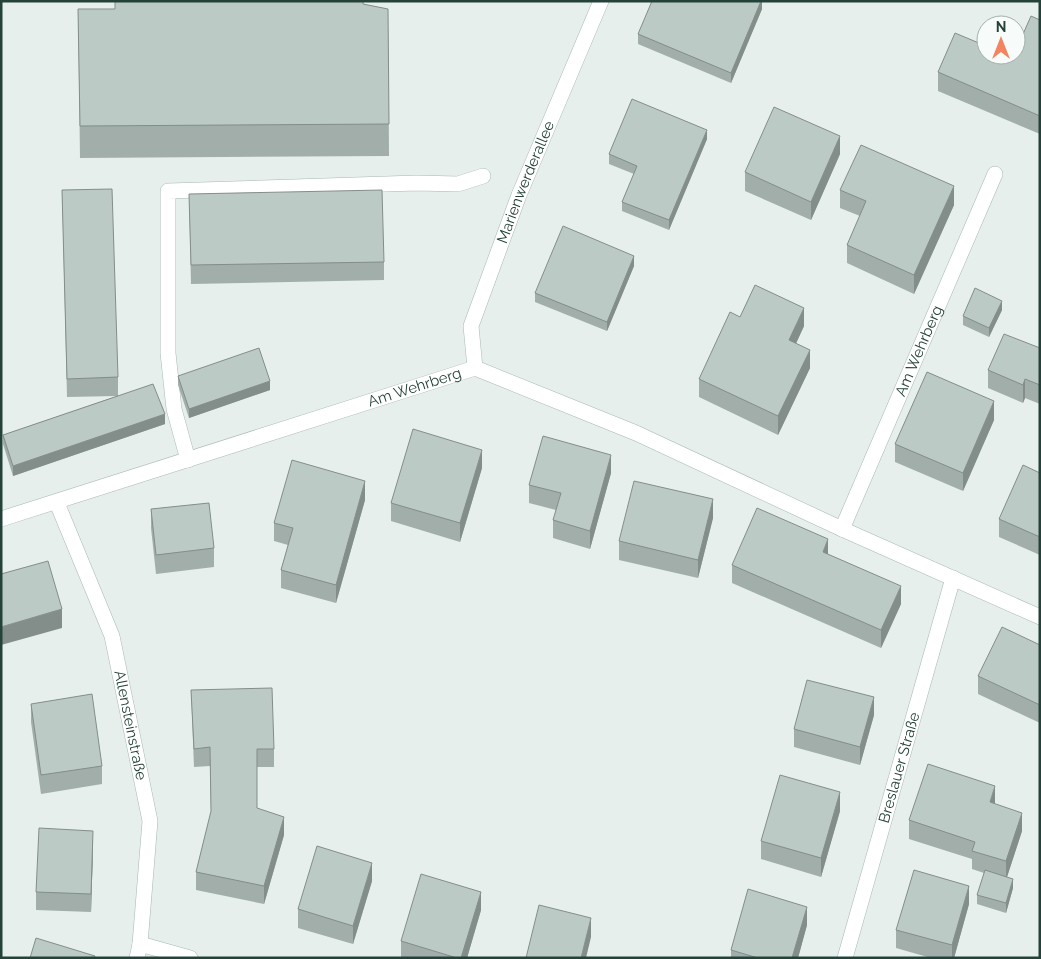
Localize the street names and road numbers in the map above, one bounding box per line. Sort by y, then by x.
street label: Marienwerderallee [493,118,558,246]
street label: Am Wehrberg [891,303,946,399]
street label: Am Wehrberg [365,364,464,411]
street label: Allensteinstraße [110,669,150,782]
street label: Breslauer Straße [875,710,923,825]

